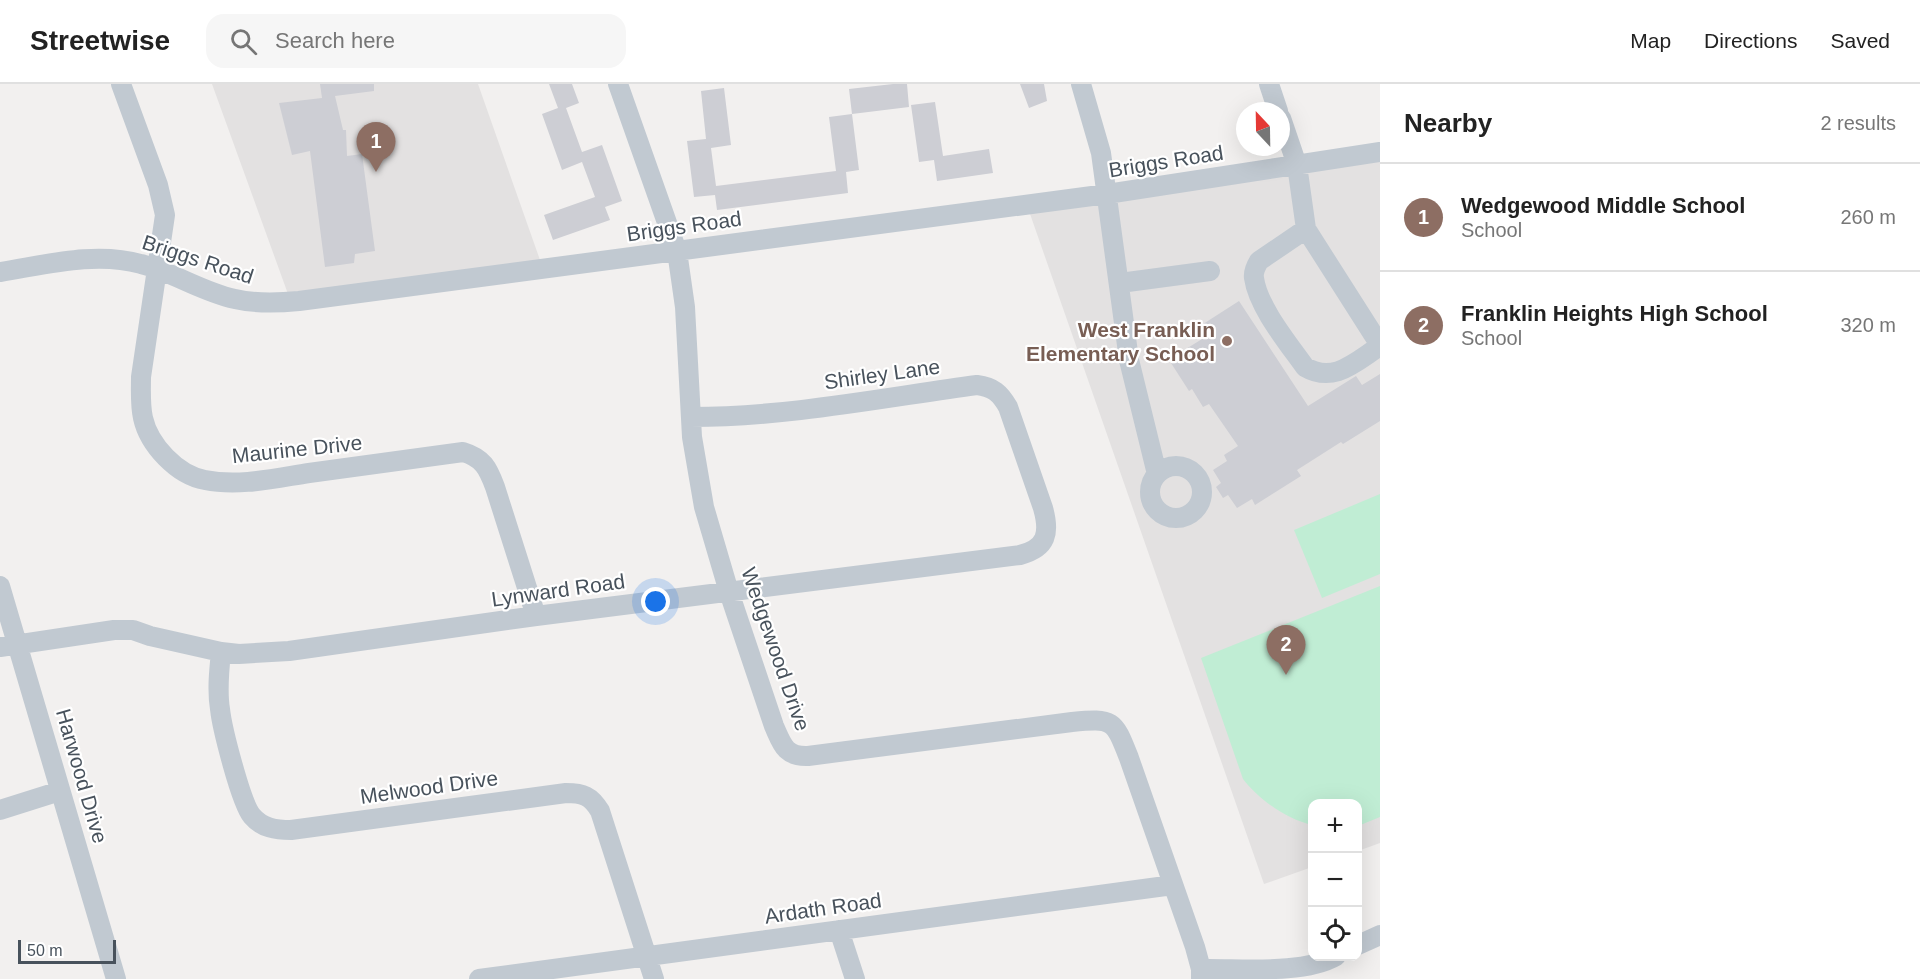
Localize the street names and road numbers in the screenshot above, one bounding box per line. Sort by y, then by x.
street label: Briggs Road [1107,141,1225,181]
street label: Briggs Road [625,207,743,245]
street label: Briggs Road [139,230,257,288]
street label: Shirley Lane [823,354,941,394]
street label: Maurine Drive [231,431,363,467]
street label: Wedgewood Drive [737,564,815,734]
street label: Lynward Road [490,569,626,611]
street label: Harwood Drive [52,706,112,846]
street label: Melwood Drive [359,766,499,808]
street label: Ardath Road [763,888,883,928]

